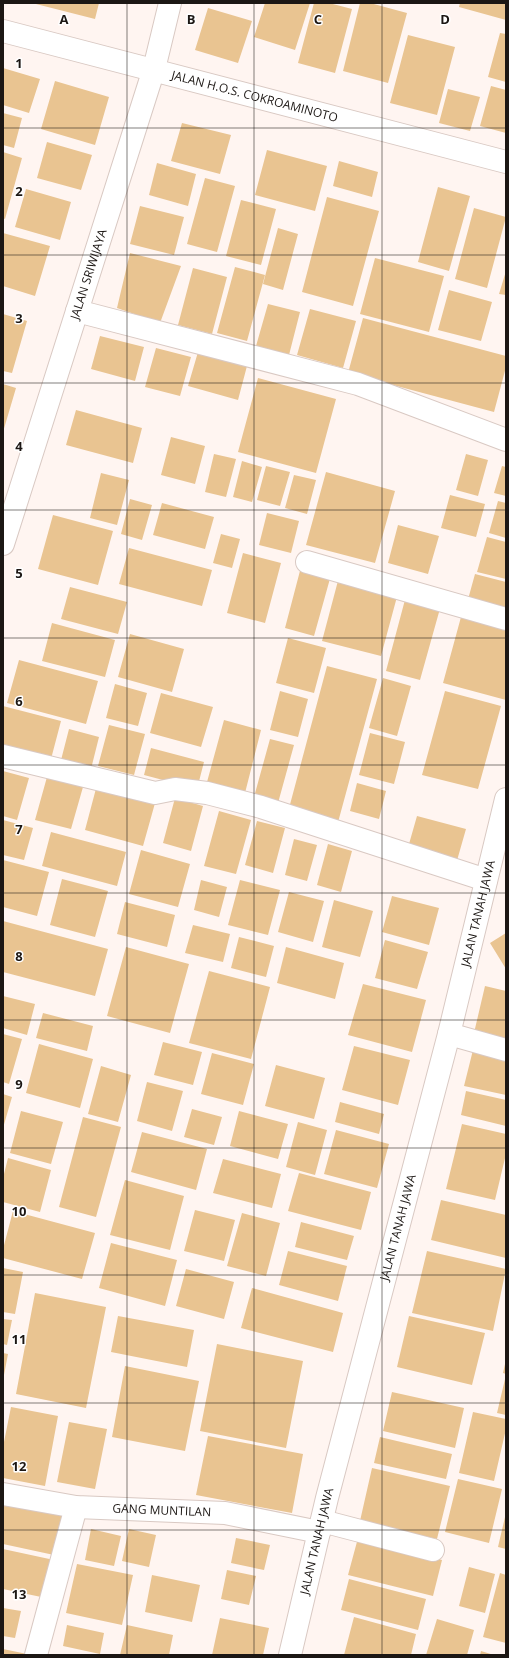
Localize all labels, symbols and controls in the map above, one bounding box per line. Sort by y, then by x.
text: A [60,10,69,28]
text: B [187,10,196,28]
text: C [314,10,322,28]
text: D [440,10,450,28]
text: 1 [15,54,23,72]
street label: JALAN H.O.S. COKROAMINOTO [169,66,340,126]
text: 2 [15,182,23,200]
street label: JALAN SRIWIJAYA [66,226,111,322]
text: 3 [15,309,23,327]
text: 4 [15,437,23,455]
text: 5 [15,564,23,582]
text: 6 [15,692,23,710]
text: 7 [15,820,23,838]
street label: JALAN TANAH JAWA [456,858,499,969]
text: 8 [15,947,23,965]
text: 9 [15,1075,23,1093]
street label: JALAN TANAH JAWA [375,1172,420,1283]
text: 10 [12,1202,26,1220]
text: 11 [12,1330,26,1348]
text: 12 [12,1457,27,1475]
street label: JALAN TANAH JAWA [295,1485,337,1597]
street label: GANG MUNTILAN [112,1499,211,1520]
text: 13 [12,1585,26,1603]

